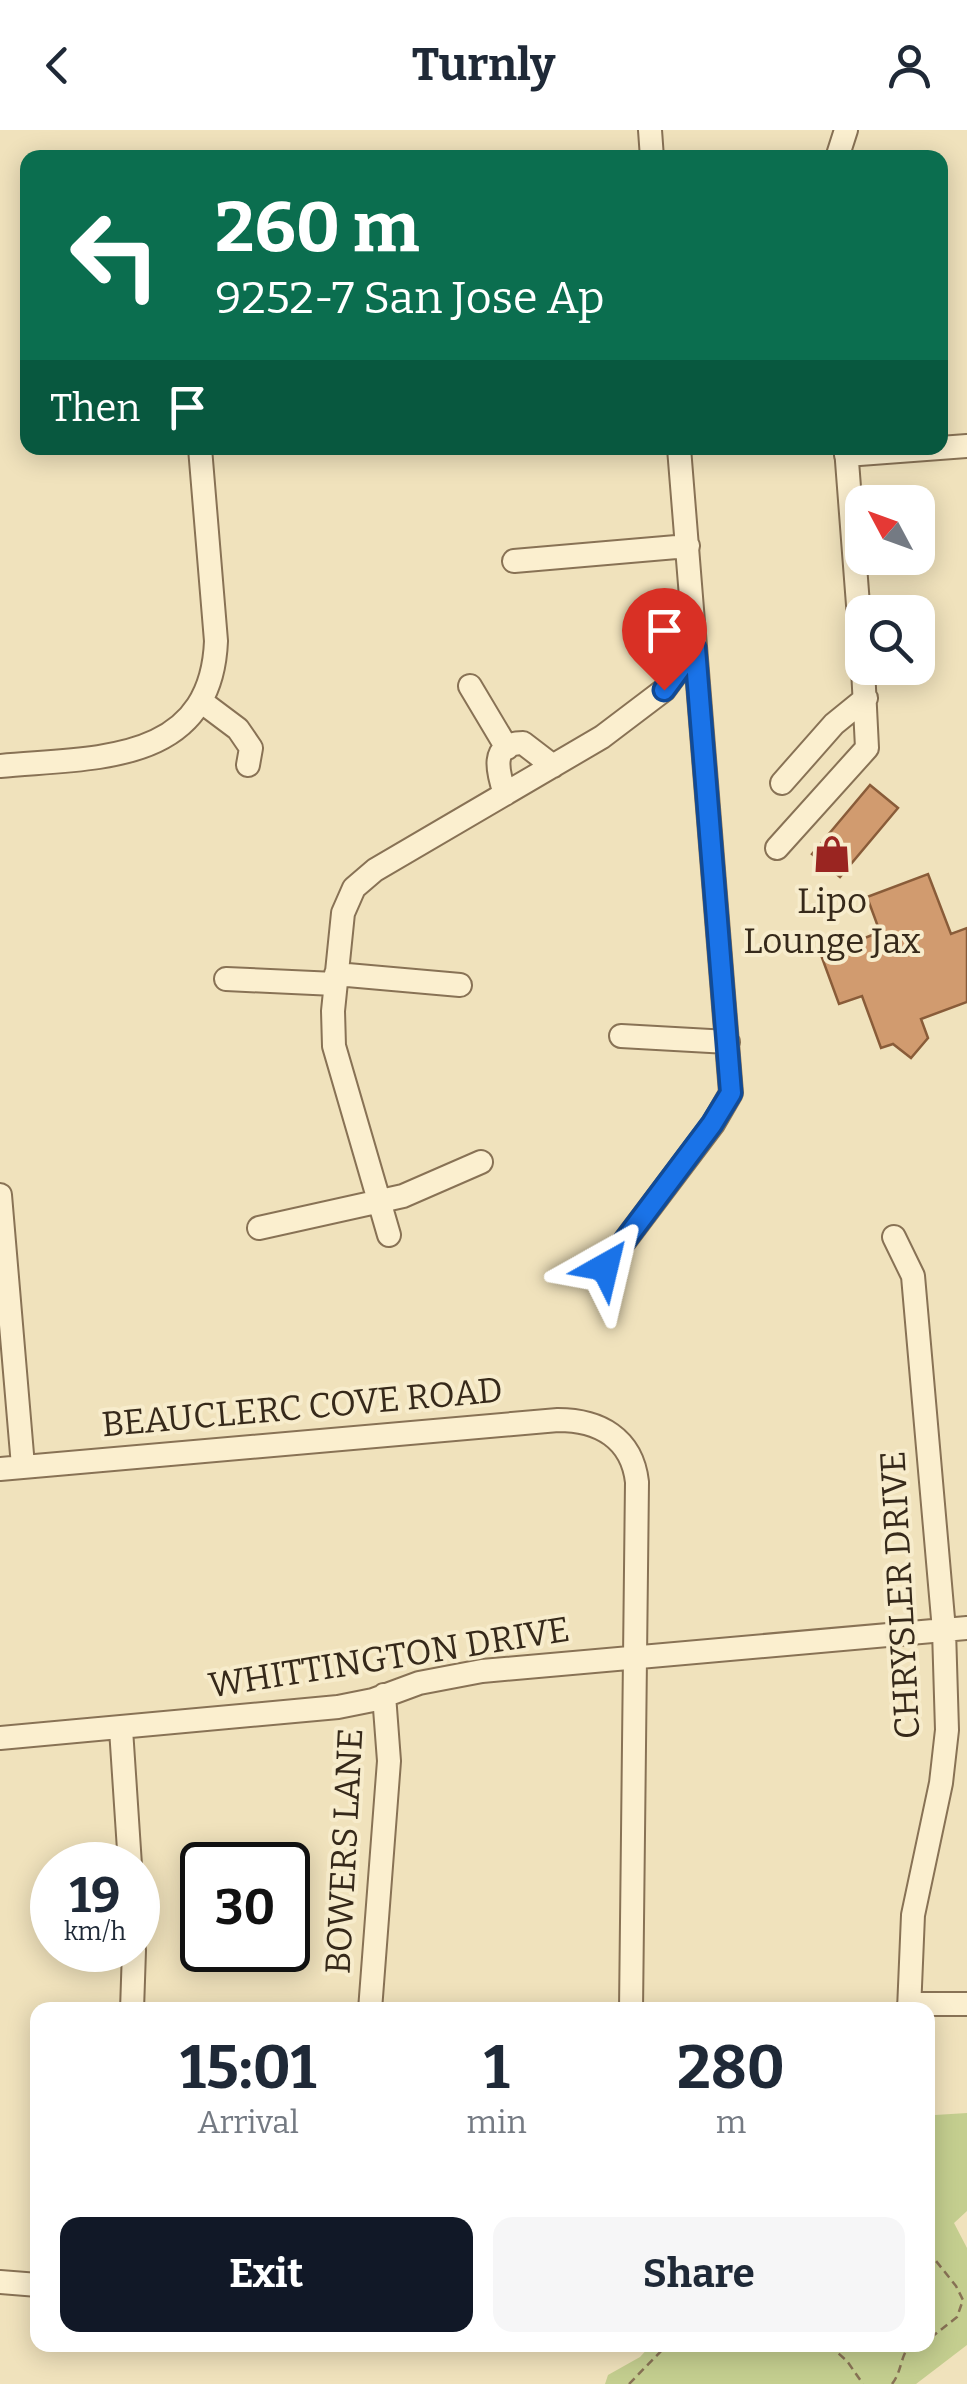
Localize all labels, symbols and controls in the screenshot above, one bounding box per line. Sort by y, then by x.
icon: back [30,38,85,93]
text: Turnly [412,38,555,92]
icon: person [882,38,937,93]
text: 260 m [215,186,420,270]
icon: left [50,190,180,320]
text: 9252-7 San Jose Ap [215,271,605,325]
icon: arrive [160,380,215,435]
text: Then [50,385,140,431]
north arrow [845,485,935,575]
map controls [845,485,935,685]
pin [622,588,707,691]
button: search [845,595,935,685]
icon: arrive [637,603,692,658]
shop icon: Lipo Lounge Jax [811,833,853,875]
place label: Lipo Lounge Jax [743,880,921,962]
position arrow [553,1215,657,1319]
street label: BEAUCLERC COVE ROAD [100,1369,504,1445]
street label: CHRYSLER DRIVE [871,1450,929,1740]
street label: WHITTINGTON DRIVE [206,1608,572,1706]
street label: BOWERS LANE [317,1727,371,1975]
speed limit sign: 30 [180,1842,310,1972]
text: 19 [69,1865,121,1925]
text: km/h [64,1917,126,1947]
text: 15:01 [180,2032,316,2104]
text: 1 [484,2032,510,2104]
text: 280 [677,2032,785,2104]
text: Arrival [198,2103,299,2141]
text: min [467,2103,527,2141]
text: m [716,2103,746,2141]
button: Exit [60,2217,473,2332]
button: Share [493,2217,905,2332]

